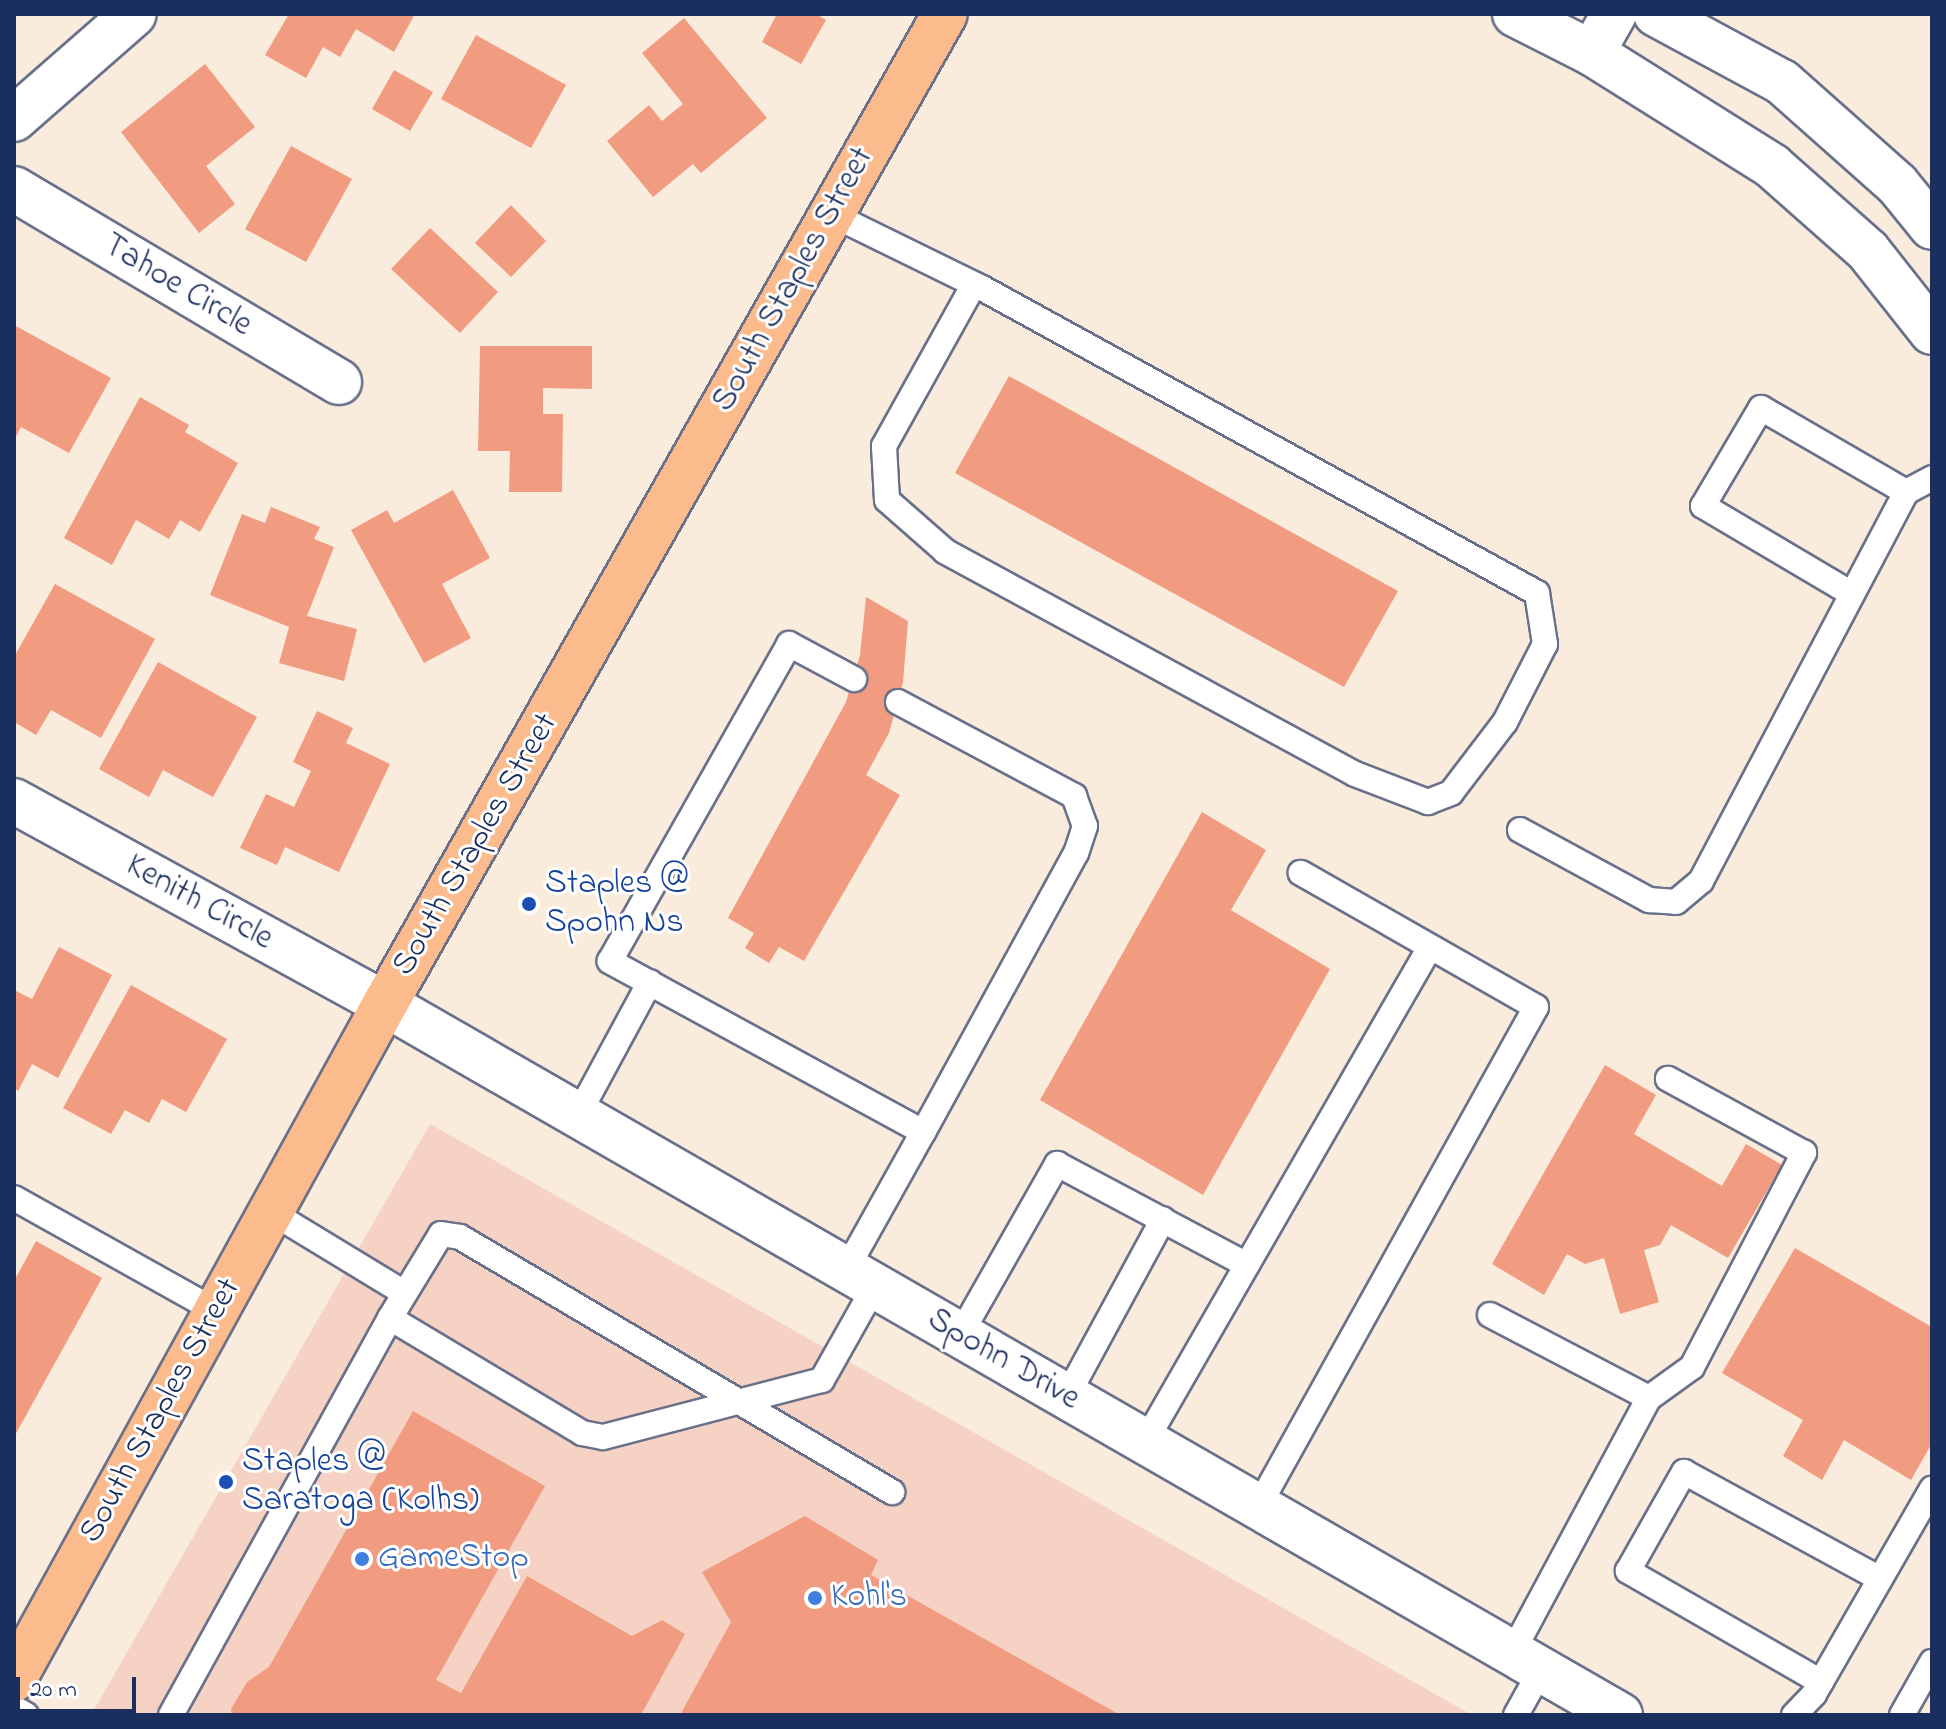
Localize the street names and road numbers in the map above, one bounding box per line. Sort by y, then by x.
street label: South Staples Street [704,140,884,420]
street label: Tahoe Circle [95,226,259,346]
street label: South Staples Street [384,706,568,984]
street label: Kenith Circle [118,846,280,960]
street label: South Staples Street [71,1271,251,1551]
street label: Spohn Drive [919,1300,1087,1420]

